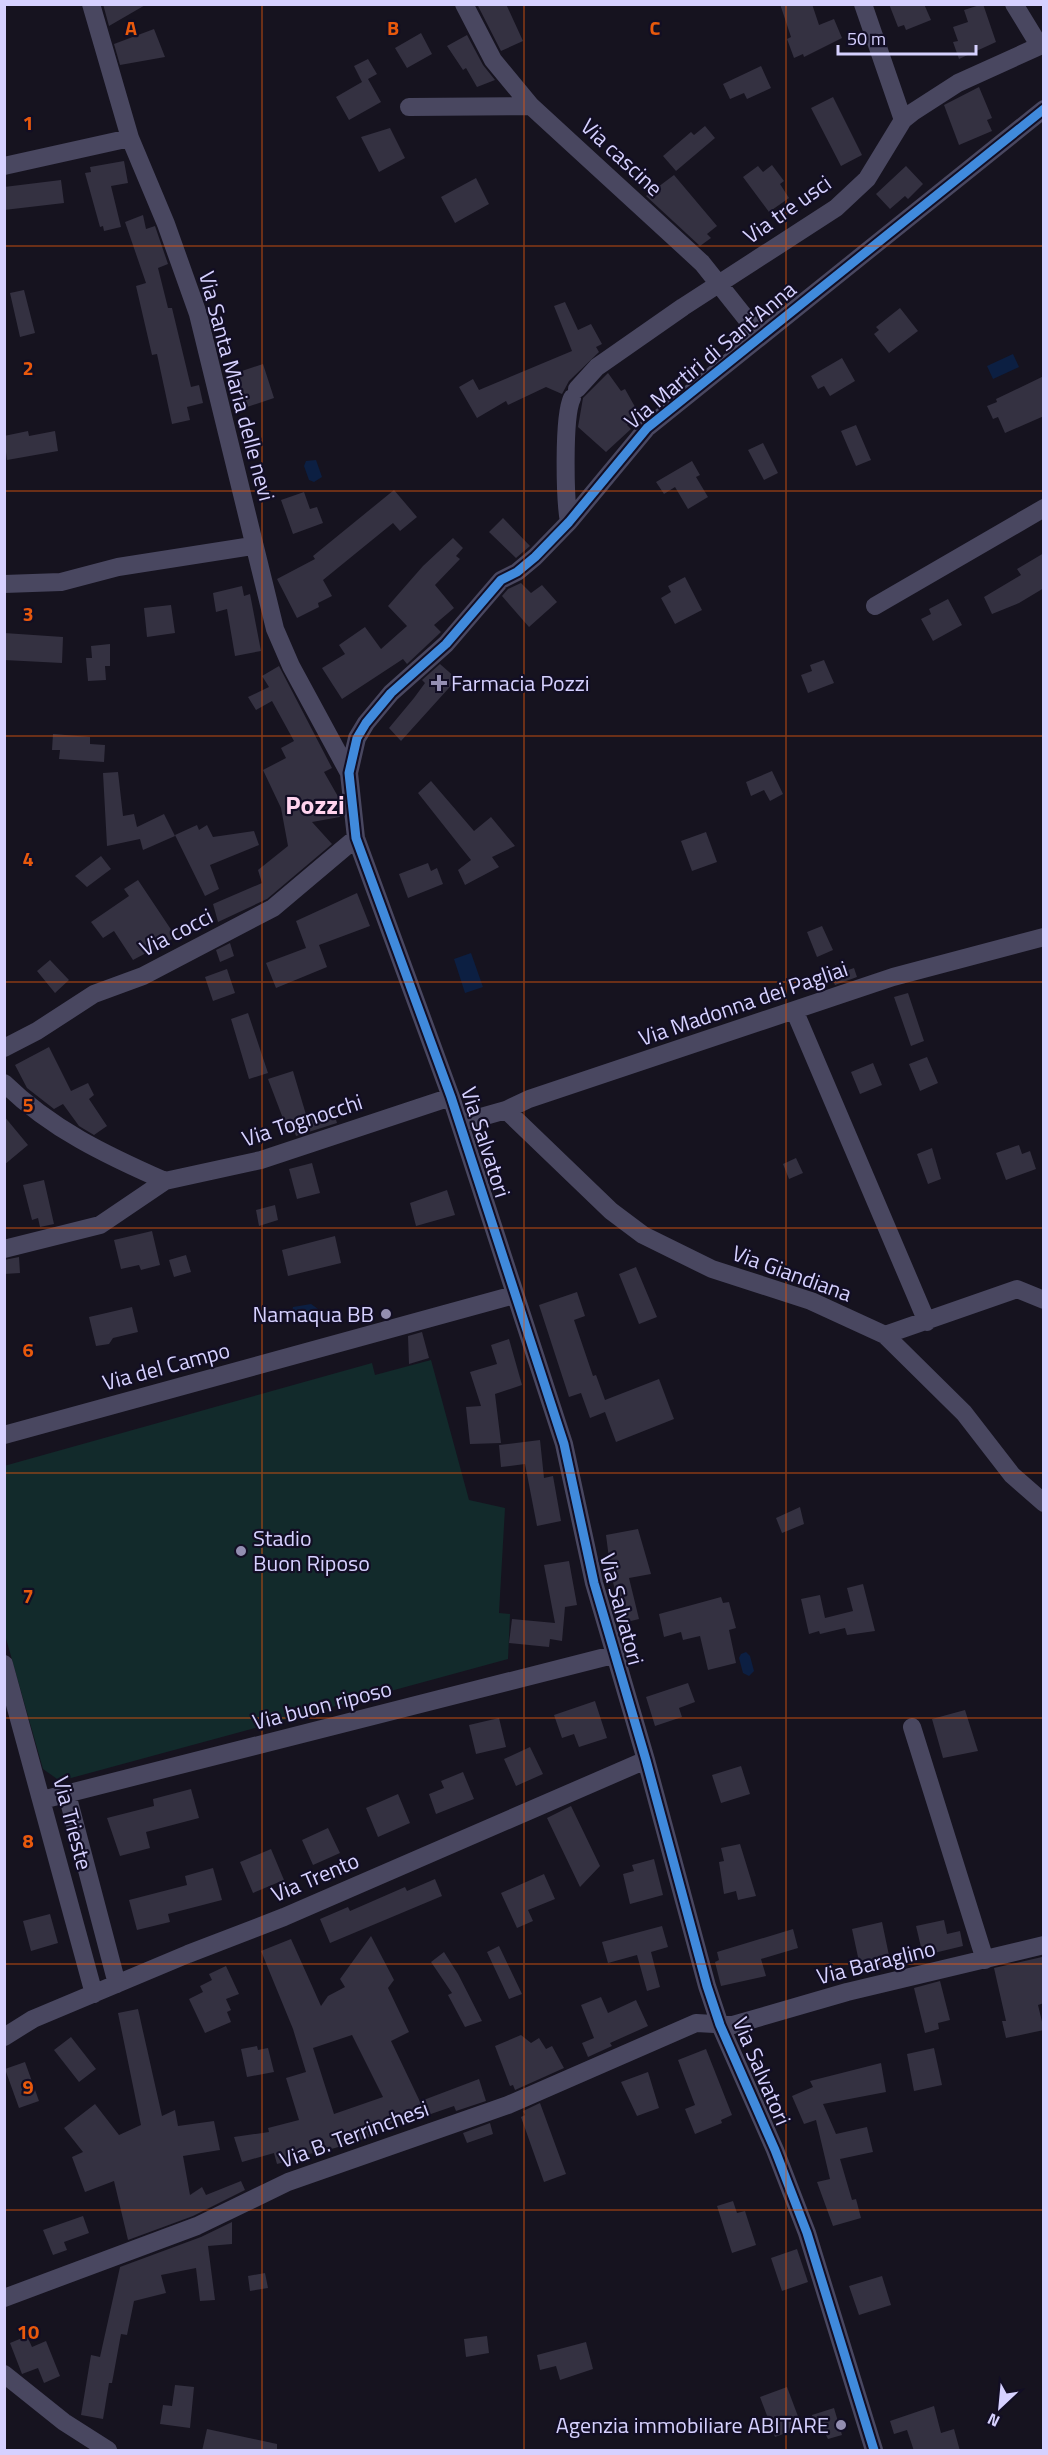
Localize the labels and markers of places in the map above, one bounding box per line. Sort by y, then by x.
place label: Farmacia Pozzi [451,666,590,700]
marker: Farmacia Pozzi [432,676,446,690]
place label: Namaqua BB [252,1297,374,1331]
marker: Namaqua BB [379,1307,393,1321]
place label: Stadio Buon Riposo [253,1521,370,1580]
marker: Stadio Buon Riposo [234,1544,248,1558]
place label: Agenzia immobiliare ABITARE [556,2408,829,2442]
marker: Agenzia immobiliare ABITARE [834,2418,848,2432]

